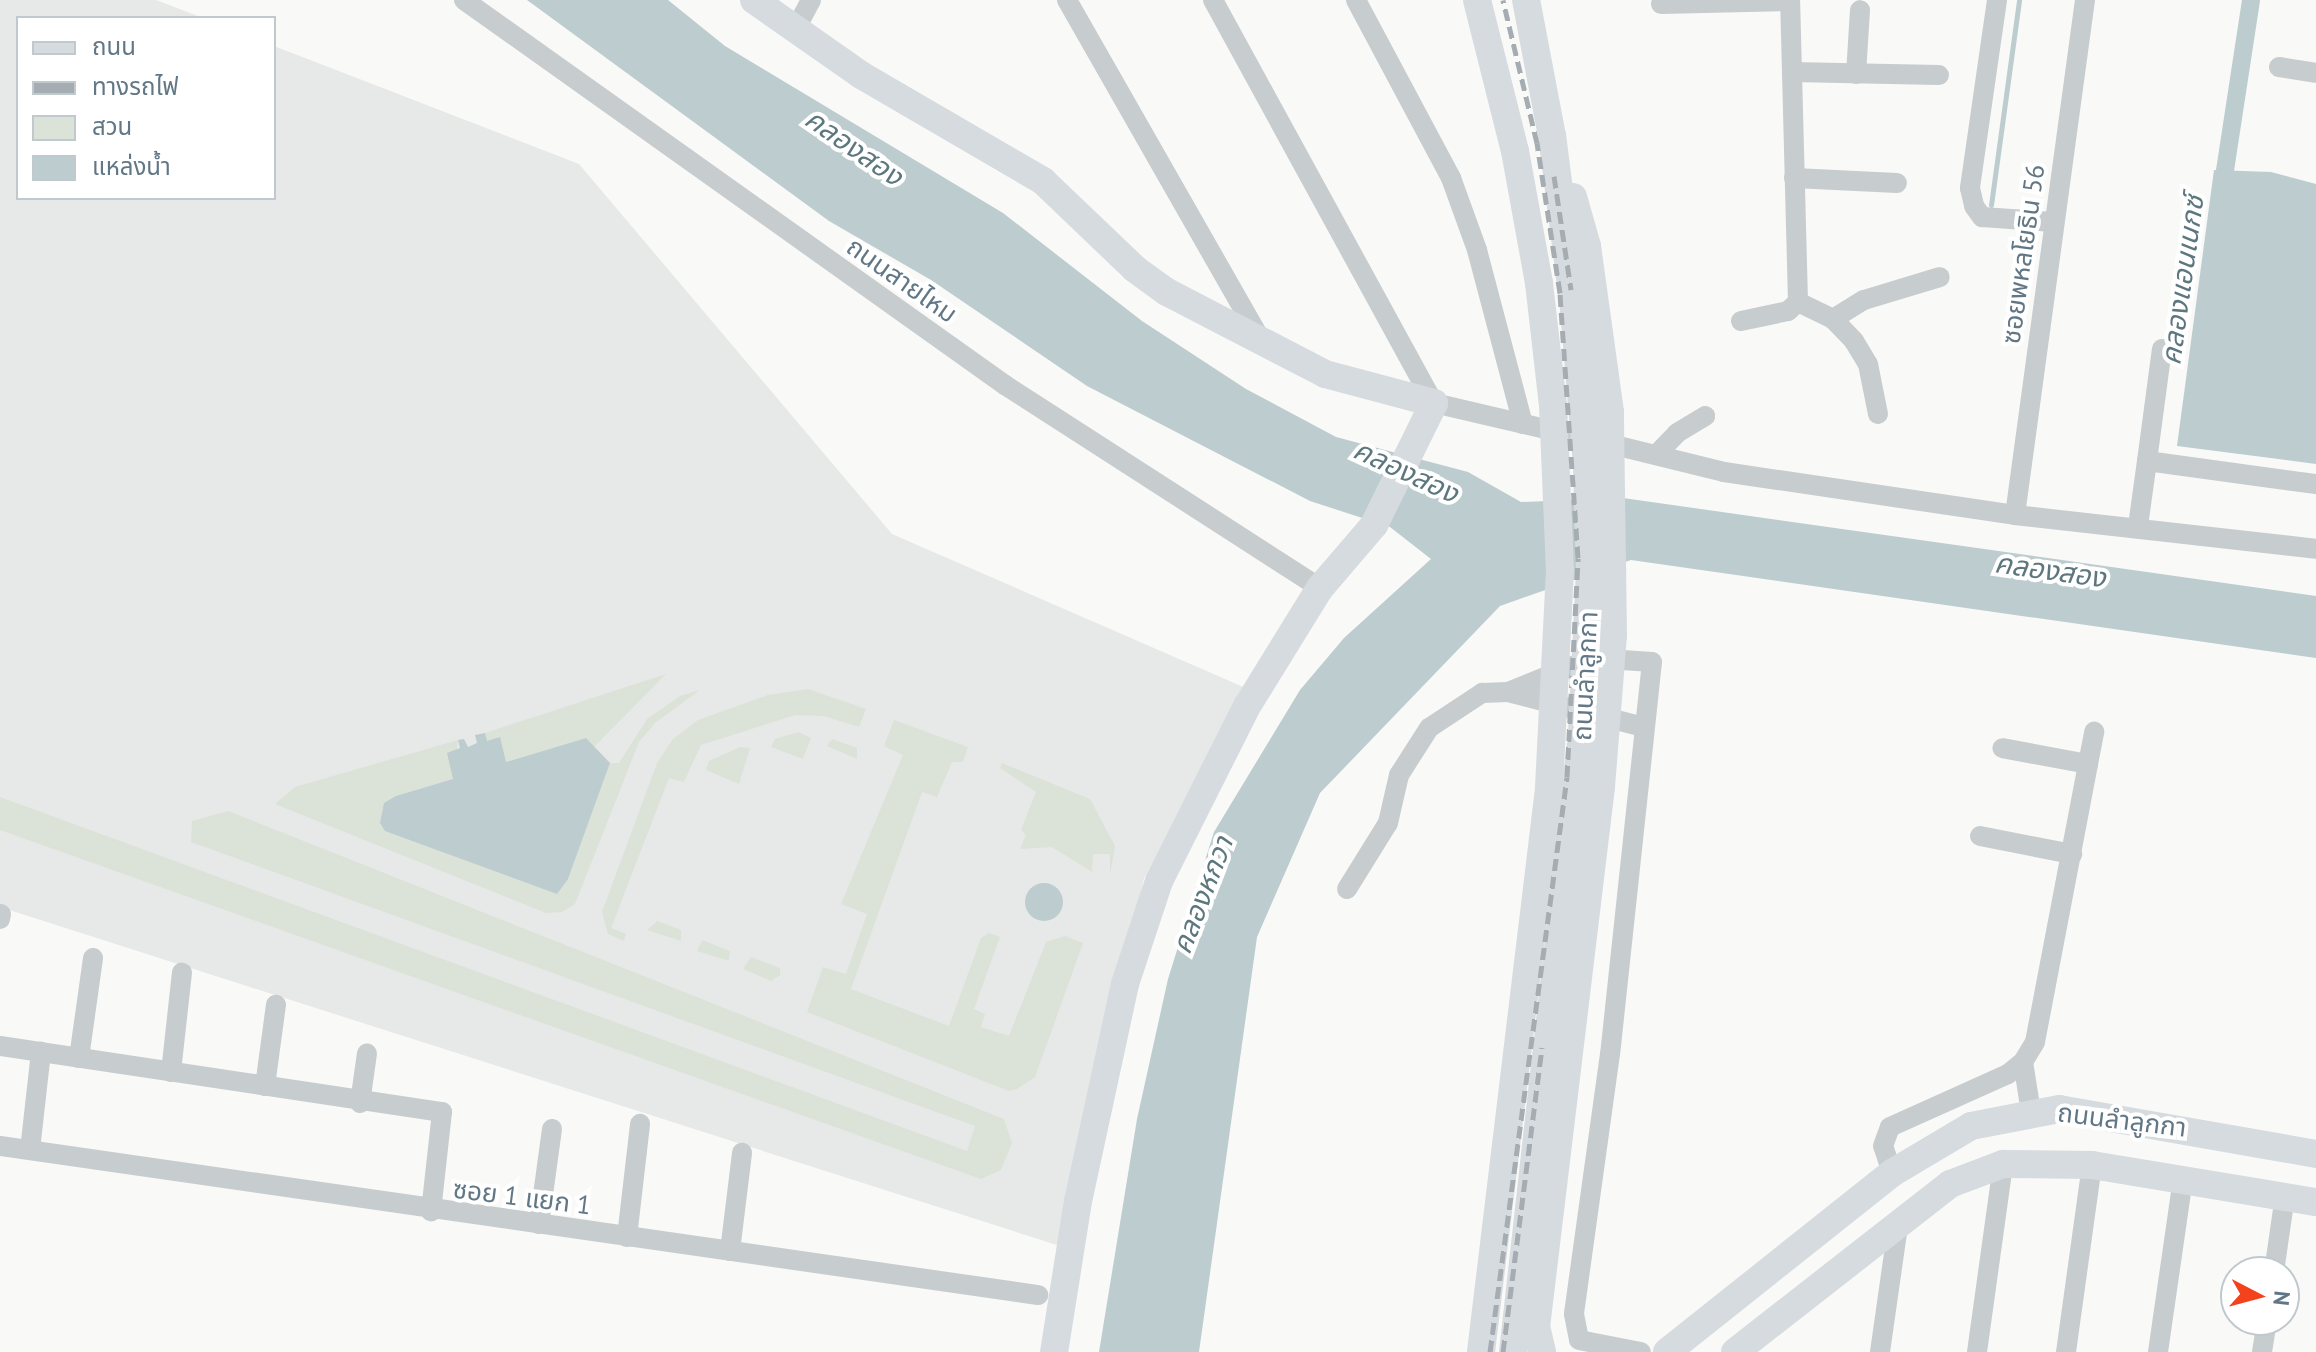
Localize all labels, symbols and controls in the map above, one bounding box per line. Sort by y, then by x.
legend [16,16,276,200]
text: ถนน [92,31,136,62]
text: ทางรถไฟ [92,71,179,102]
water label: คลองสอง [799,101,909,193]
text: สวน [92,111,132,142]
text: แหล่งน้ำ [92,151,171,182]
street label: ซอยพหลโยธิน 56 [1995,162,2051,346]
water label: คลองแอนเนกซ์ [2153,193,2211,367]
street label: ถนนสายไหม [841,231,963,329]
water label: คลองสอง [1348,432,1464,510]
water label: คลองสอง [1992,546,2108,594]
street label: ถนนลำลูกกา [1566,611,1604,741]
water label: คลองหกวา [1164,832,1240,958]
street label: ถนนลำลูกกา [2056,1097,2188,1143]
street label: ซอย 1 แยก 1 [451,1173,593,1221]
north arrow [2220,1256,2300,1336]
text: N [2267,1290,2297,1307]

